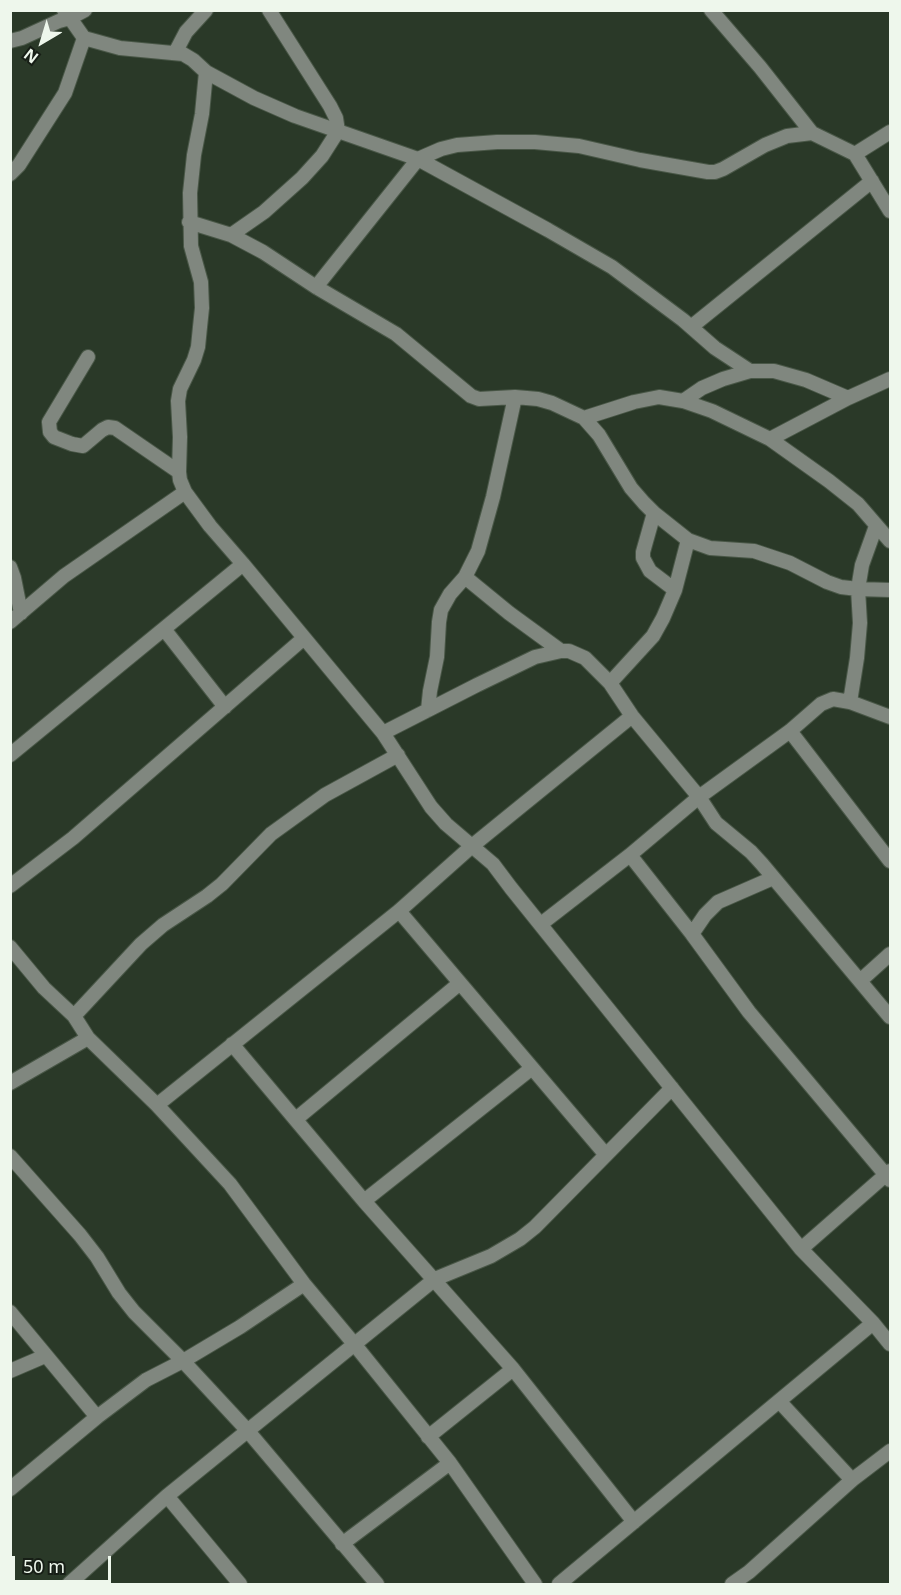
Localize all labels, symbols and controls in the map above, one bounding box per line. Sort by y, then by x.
north arrow [12,12,72,72]
text: N [19,44,43,69]
scale bar [15,1544,114,1582]
text: 50 m [23,1554,65,1578]

